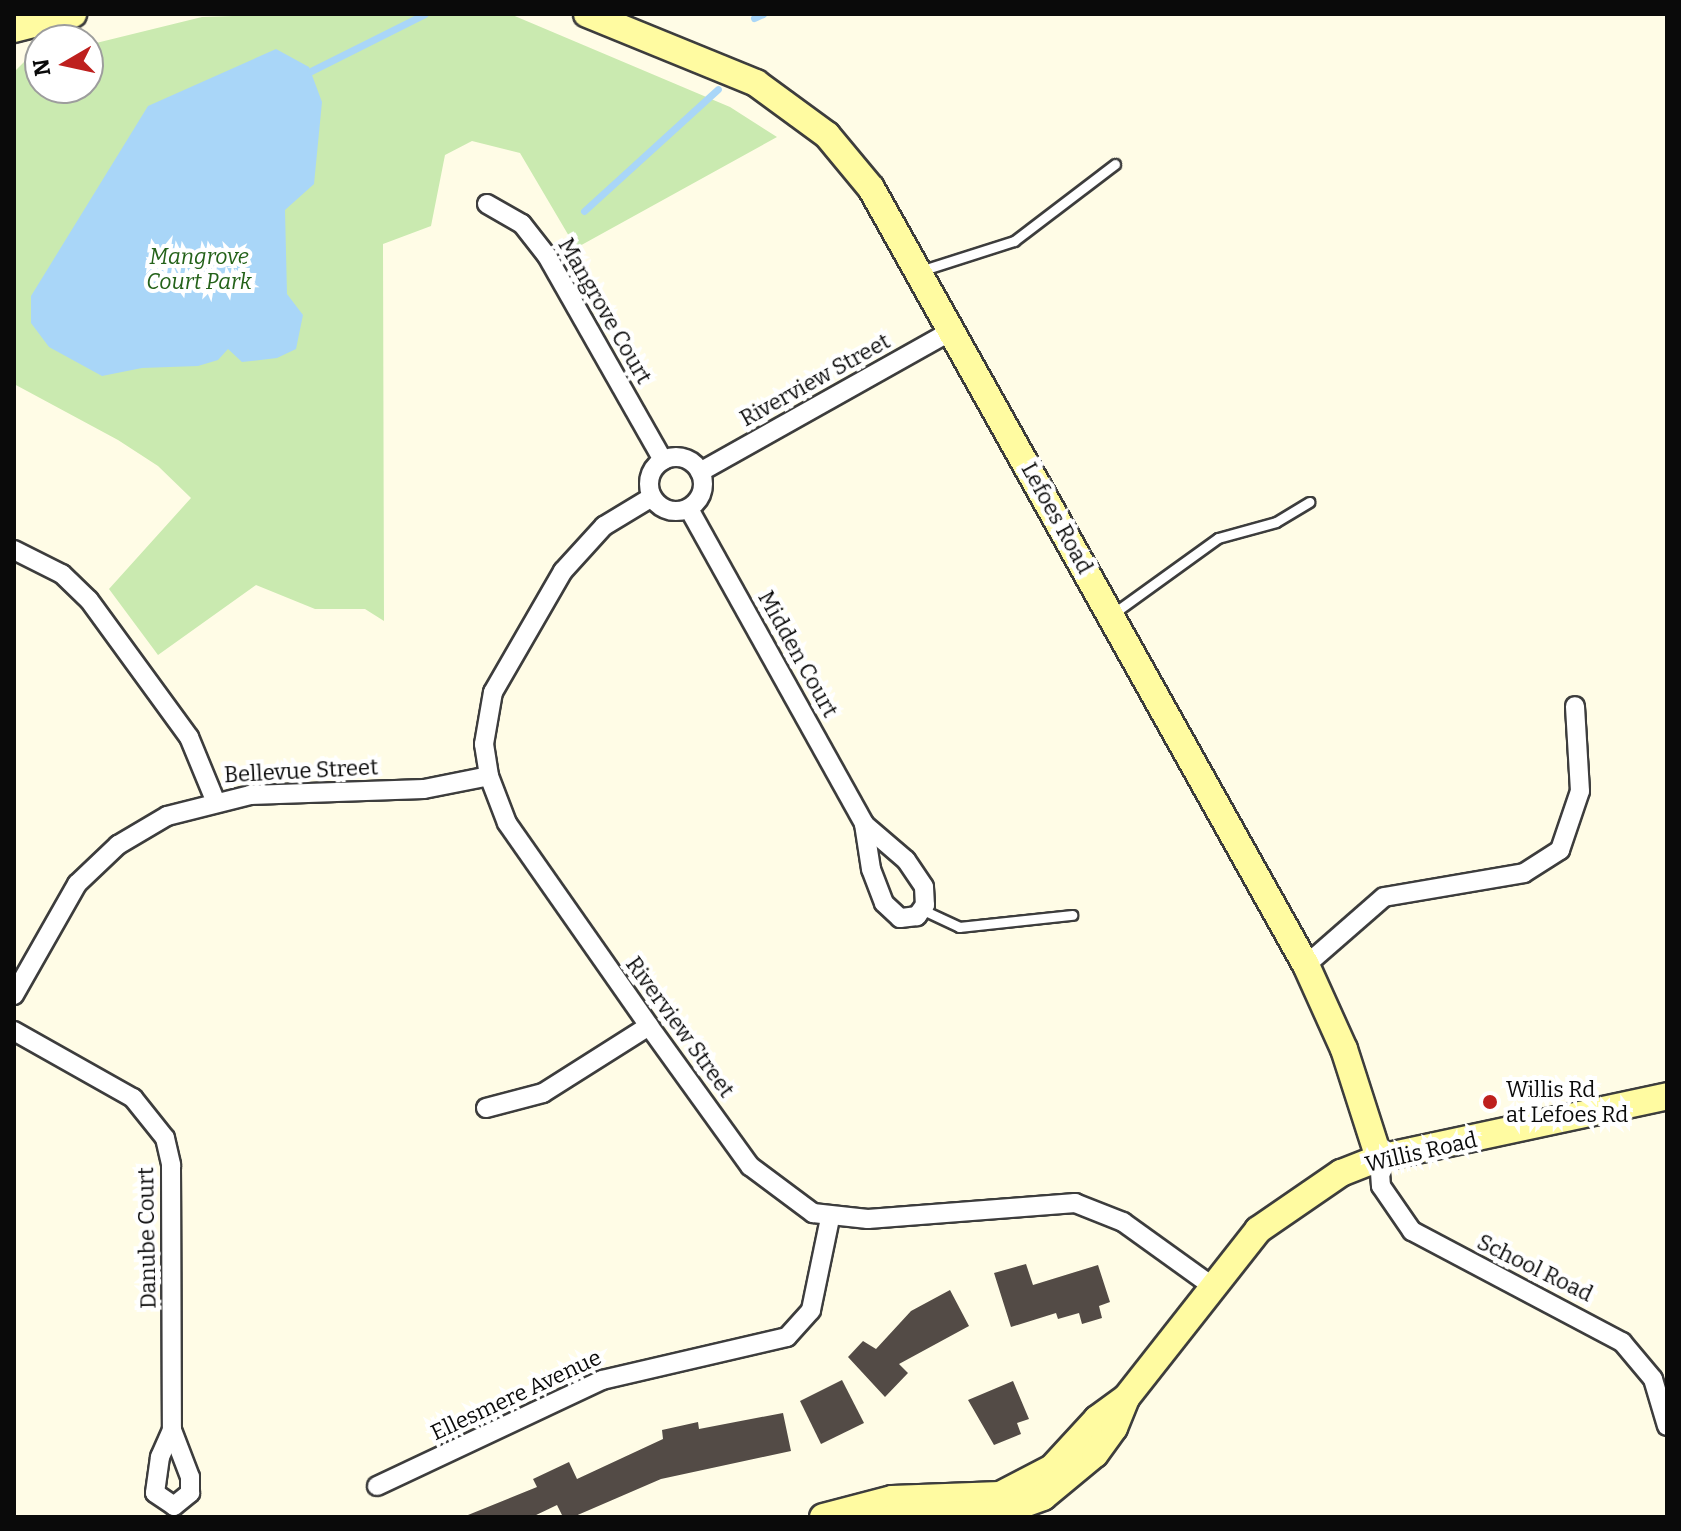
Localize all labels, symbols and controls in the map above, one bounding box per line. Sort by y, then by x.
north arrow [24,24,104,104]
text: N [27,57,56,78]
street label: Mangrove Court [553,233,657,389]
park label: Mangrove Court Park [146,243,252,294]
street label: Riverview Street [736,328,894,432]
street label: Lefoes Road [1016,458,1098,578]
street label: Midden Court [752,586,844,722]
street label: Bellevue Street [223,754,379,788]
street label: Riverview Street [620,952,740,1102]
place label: Willis Rd at Lefoes Rd [1506,1076,1628,1128]
marker: Willis Rd at Lefoes Rd [1481,1093,1499,1111]
street label: Willis Road [1363,1126,1479,1178]
street label: Danube Court [133,1167,161,1309]
street label: School Road [1473,1229,1597,1307]
street label: Ellesmere Avenue [427,1344,605,1446]

